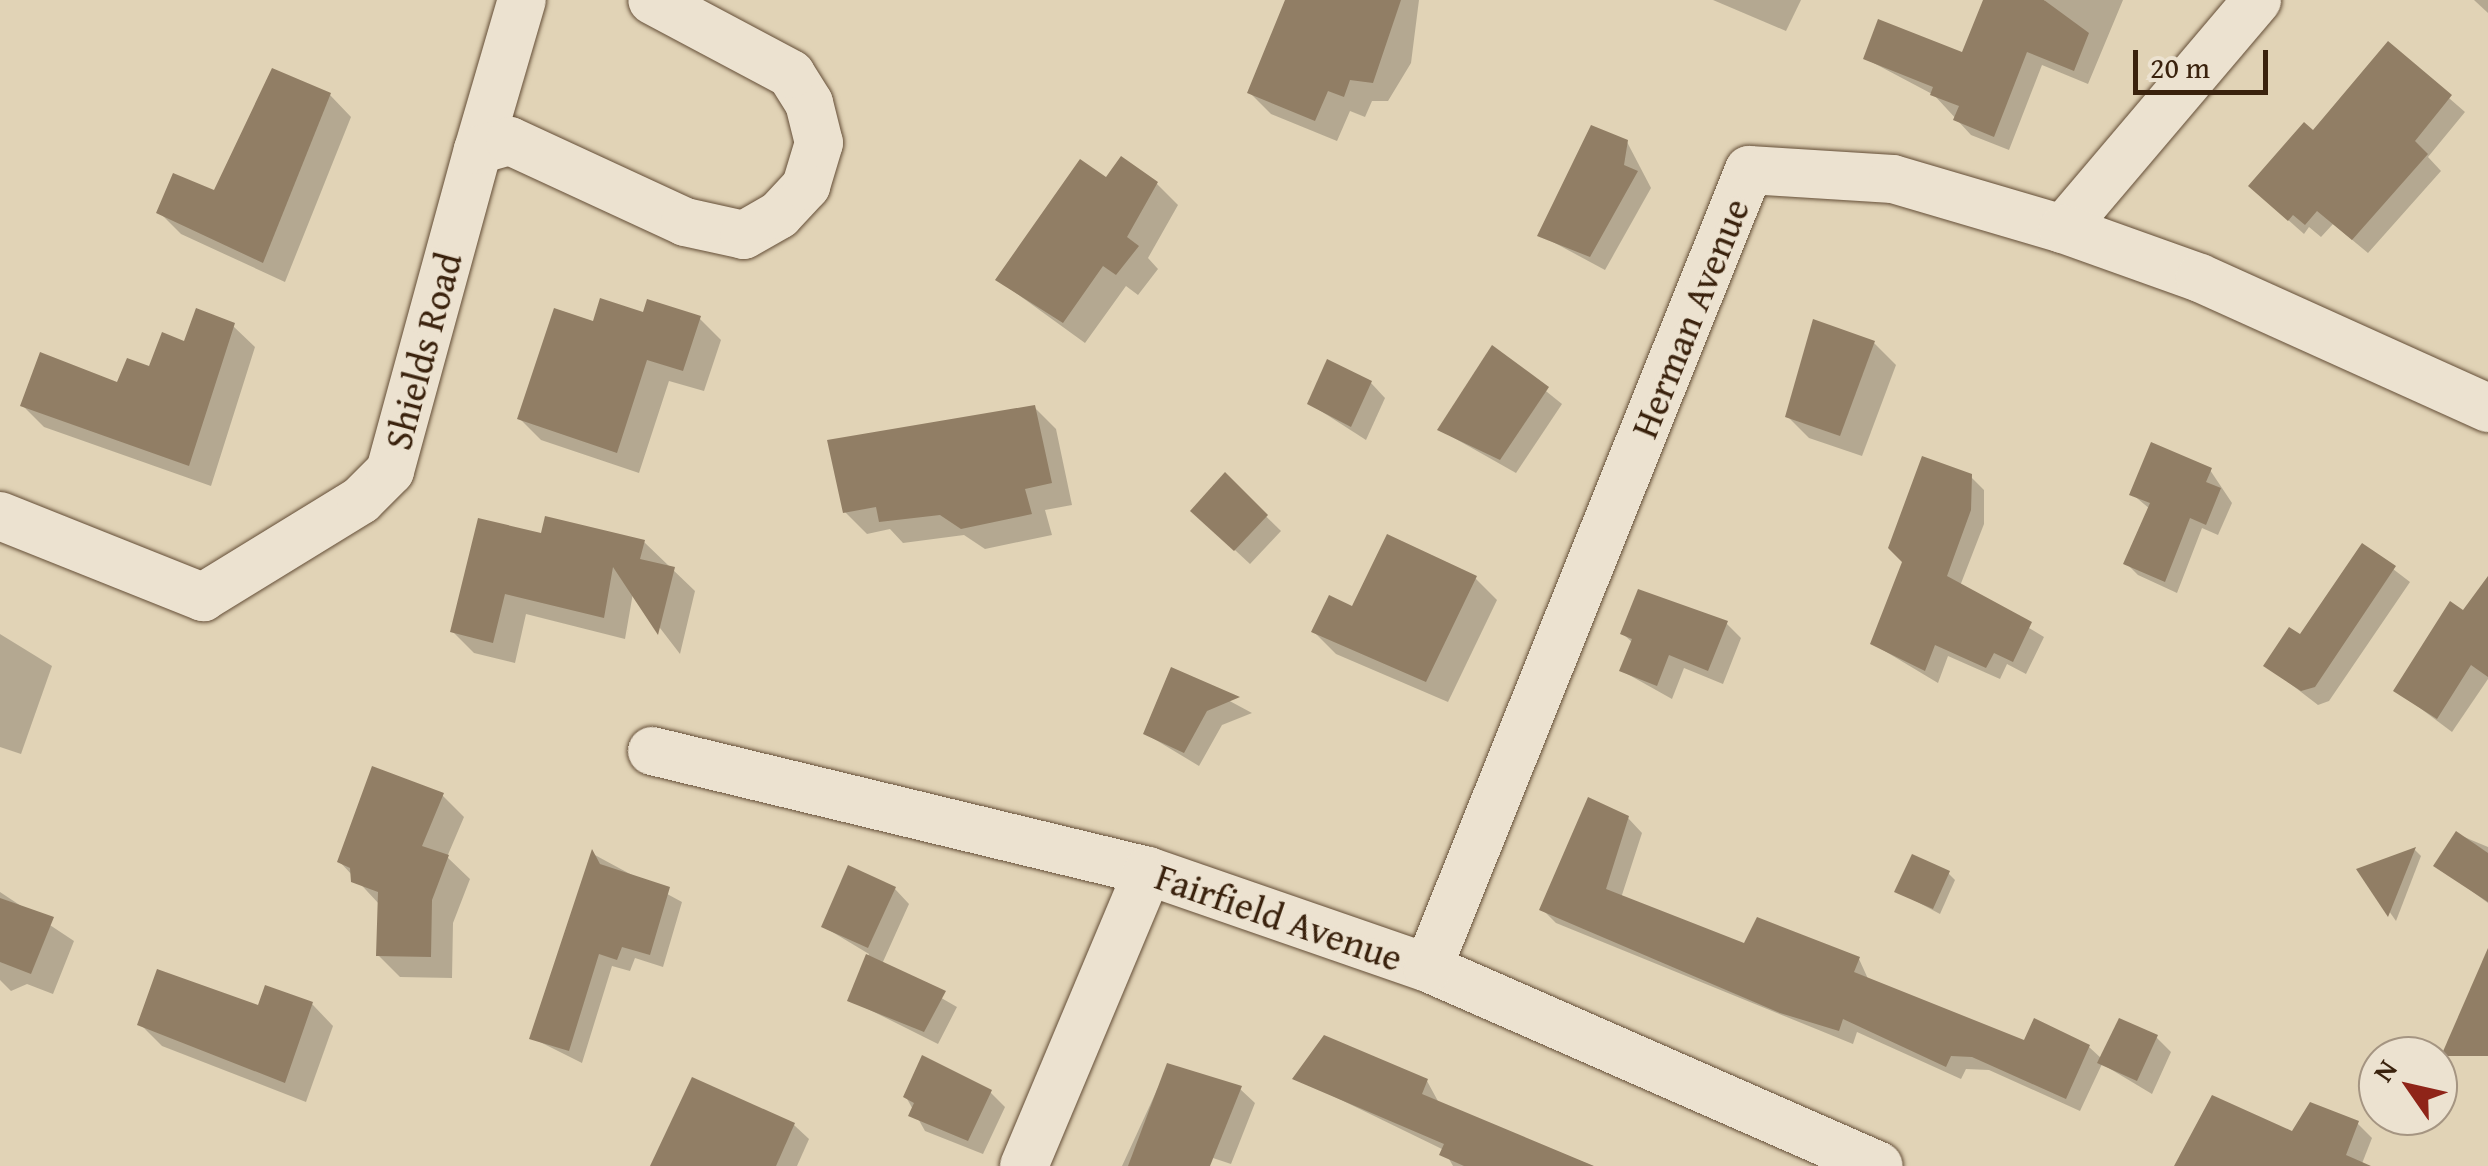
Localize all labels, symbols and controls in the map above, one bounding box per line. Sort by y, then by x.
scale bar [2138,30,2273,92]
text: 20 m [2150,45,2210,89]
street label: Herman Avenue [1621,192,1759,444]
street label: Shields Road [375,247,471,455]
street label: Fairfield Avenue [1150,853,1408,981]
north arrow [2358,1036,2458,1136]
text: N [2362,1051,2407,1089]

